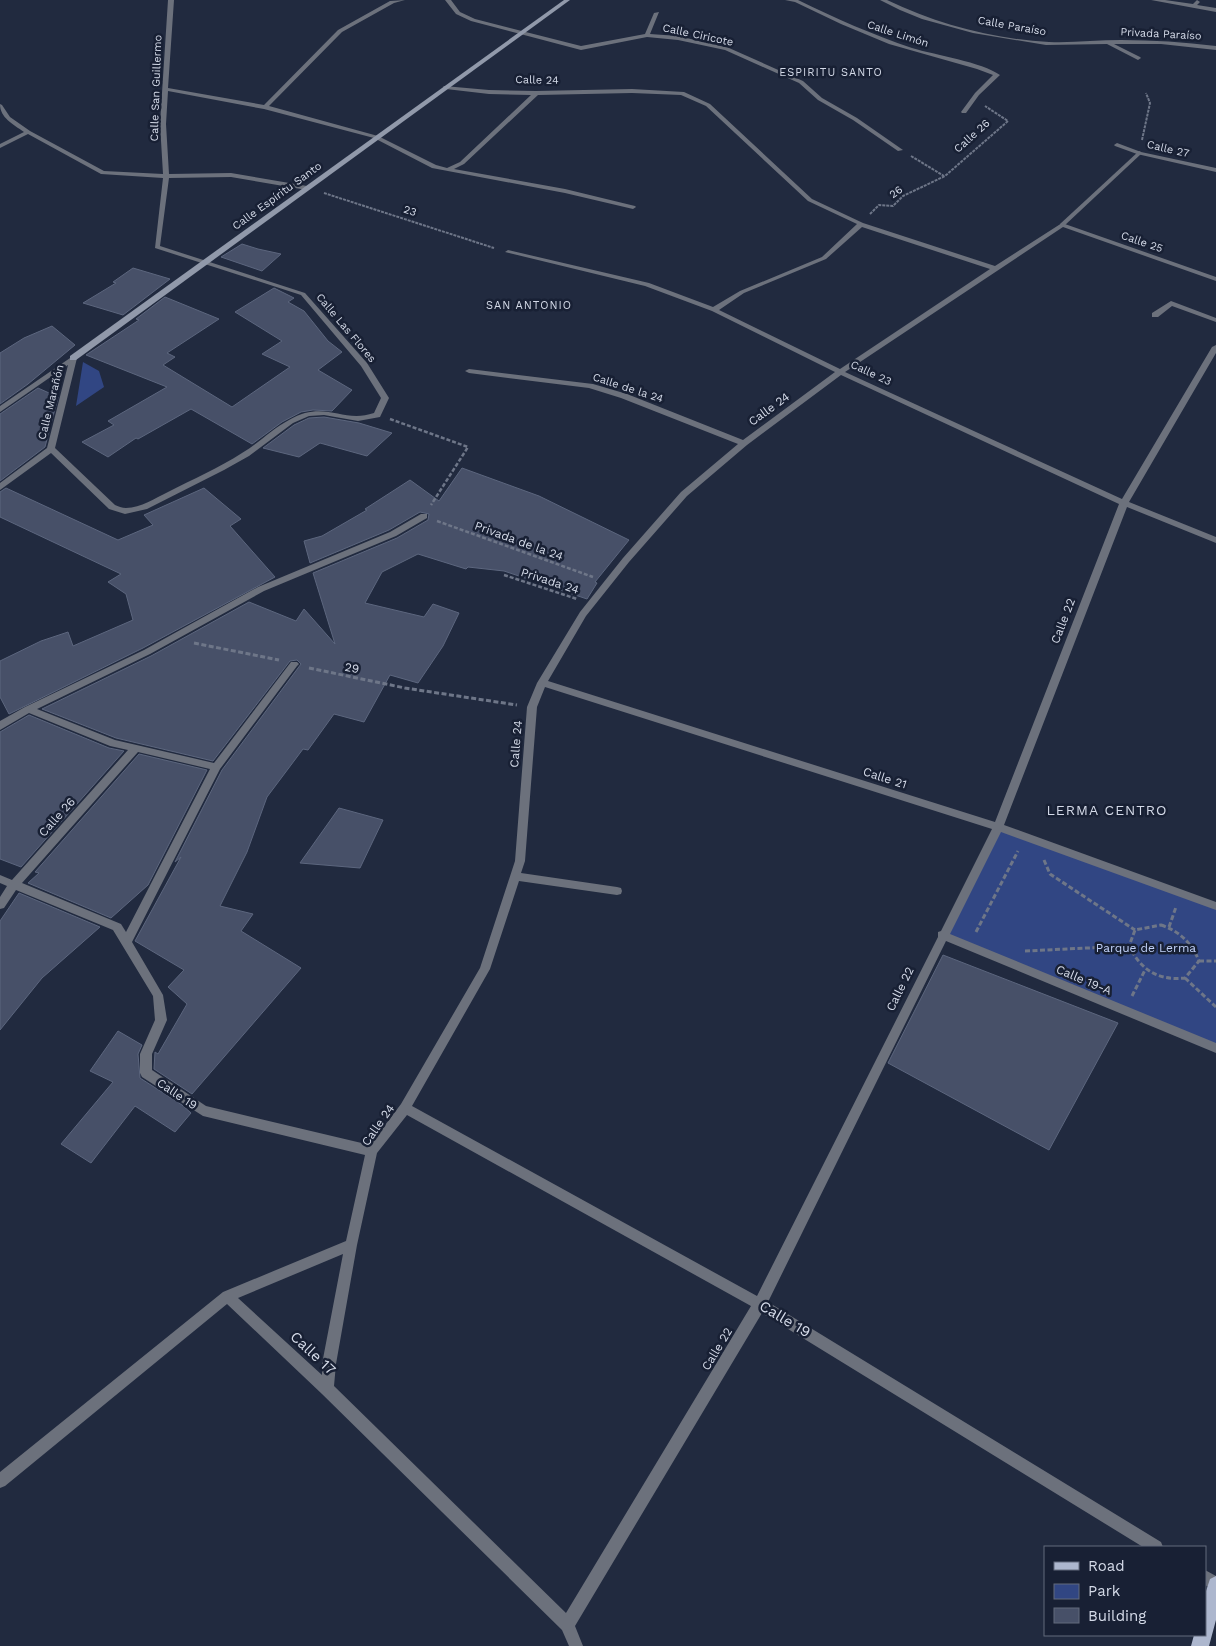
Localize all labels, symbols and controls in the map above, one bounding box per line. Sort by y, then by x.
street label: Calle Paraíso [977,14,1047,38]
street label: Calle Limón [866,18,930,50]
street label: Calle Ciricote [661,21,735,49]
street label: Privada Paraíso [1120,25,1202,43]
street label: Calle San Guillermo [148,34,164,142]
district label: ESPIRITU SANTO [779,66,883,79]
street label: Calle 24 [515,73,559,87]
street label: Calle 26 [951,116,993,155]
street label: Calle 27 [1146,138,1190,160]
street label: Calle Espíritu Santo [230,159,324,233]
street label: 26 [887,183,905,201]
street label: 23 [402,203,418,219]
street label: Calle 25 [1119,229,1165,255]
street label: Calle Las Flores [313,291,379,365]
district label: SAN ANTONIO [486,299,572,312]
street label: Calle 23 [849,358,893,388]
street label: Calle Marañón [35,363,67,441]
street label: Calle de la 24 [591,370,665,406]
street label: Calle 24 [746,389,792,429]
street label: Privada de la 24 [473,518,565,564]
street label: Privada 24 [519,565,581,597]
street label: Calle 22 [1048,596,1078,646]
street label: 29 [343,660,361,676]
street label: Calle 24 [507,720,525,768]
street label: Calle 21 [861,764,909,792]
street label: Calle 26 [36,795,78,839]
district label: LERMA CENTRO [1047,802,1168,818]
park label: Parque de Lerma [1096,941,1196,955]
street label: Calle 19-A [1054,962,1114,998]
street label: Calle 22 [883,965,917,1013]
street label: Calle 19 [154,1076,200,1112]
street label: Calle 24 [359,1102,397,1148]
street label: Calle 19 [756,1297,814,1341]
street label: Calle 22 [699,1325,735,1373]
street label: Calle 17 [286,1327,340,1379]
legend [1044,1546,1206,1636]
text: Road [1088,1557,1125,1575]
text: Park [1088,1582,1121,1600]
text: Building [1088,1607,1146,1625]

